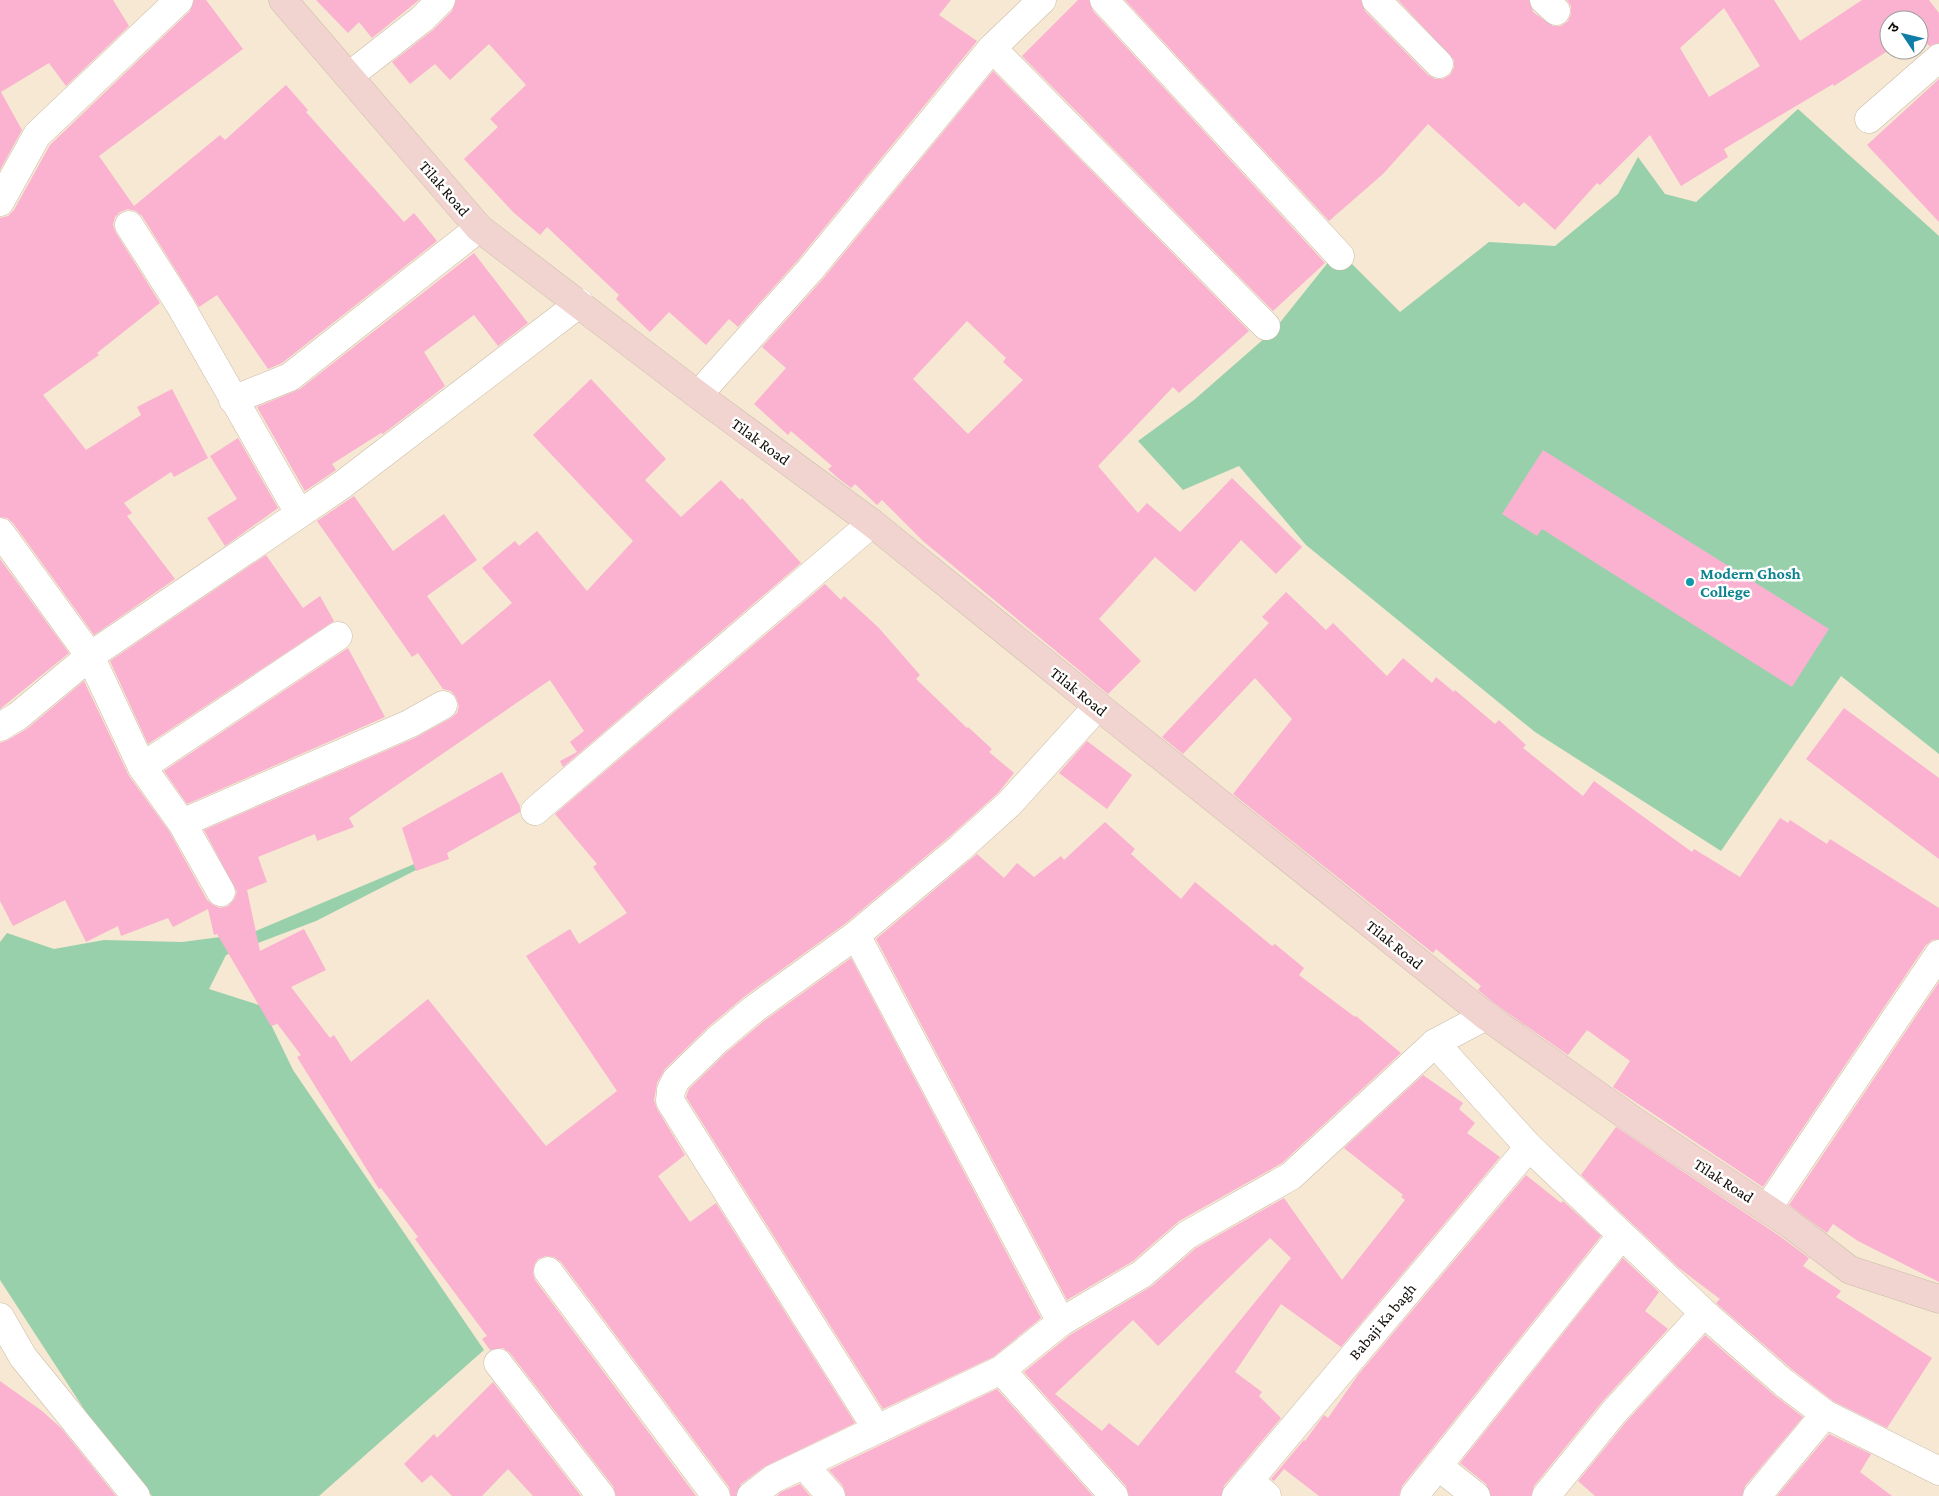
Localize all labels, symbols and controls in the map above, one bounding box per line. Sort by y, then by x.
north arrow [1879,10,1929,60]
text: उ [1884,19,1903,35]
street label: Tilak Road [416,157,474,220]
street label: Tilak Road [728,415,794,468]
place label: Modern Ghosh College [1700,565,1801,600]
marker: Modern Ghosh College [1684,576,1696,588]
street label: Tilak Road [1047,664,1111,720]
street label: Tilak Road [1363,917,1427,973]
street label: Tilak Road [1691,1155,1757,1206]
street label: Babaji Ka bagh [1346,1279,1420,1364]

